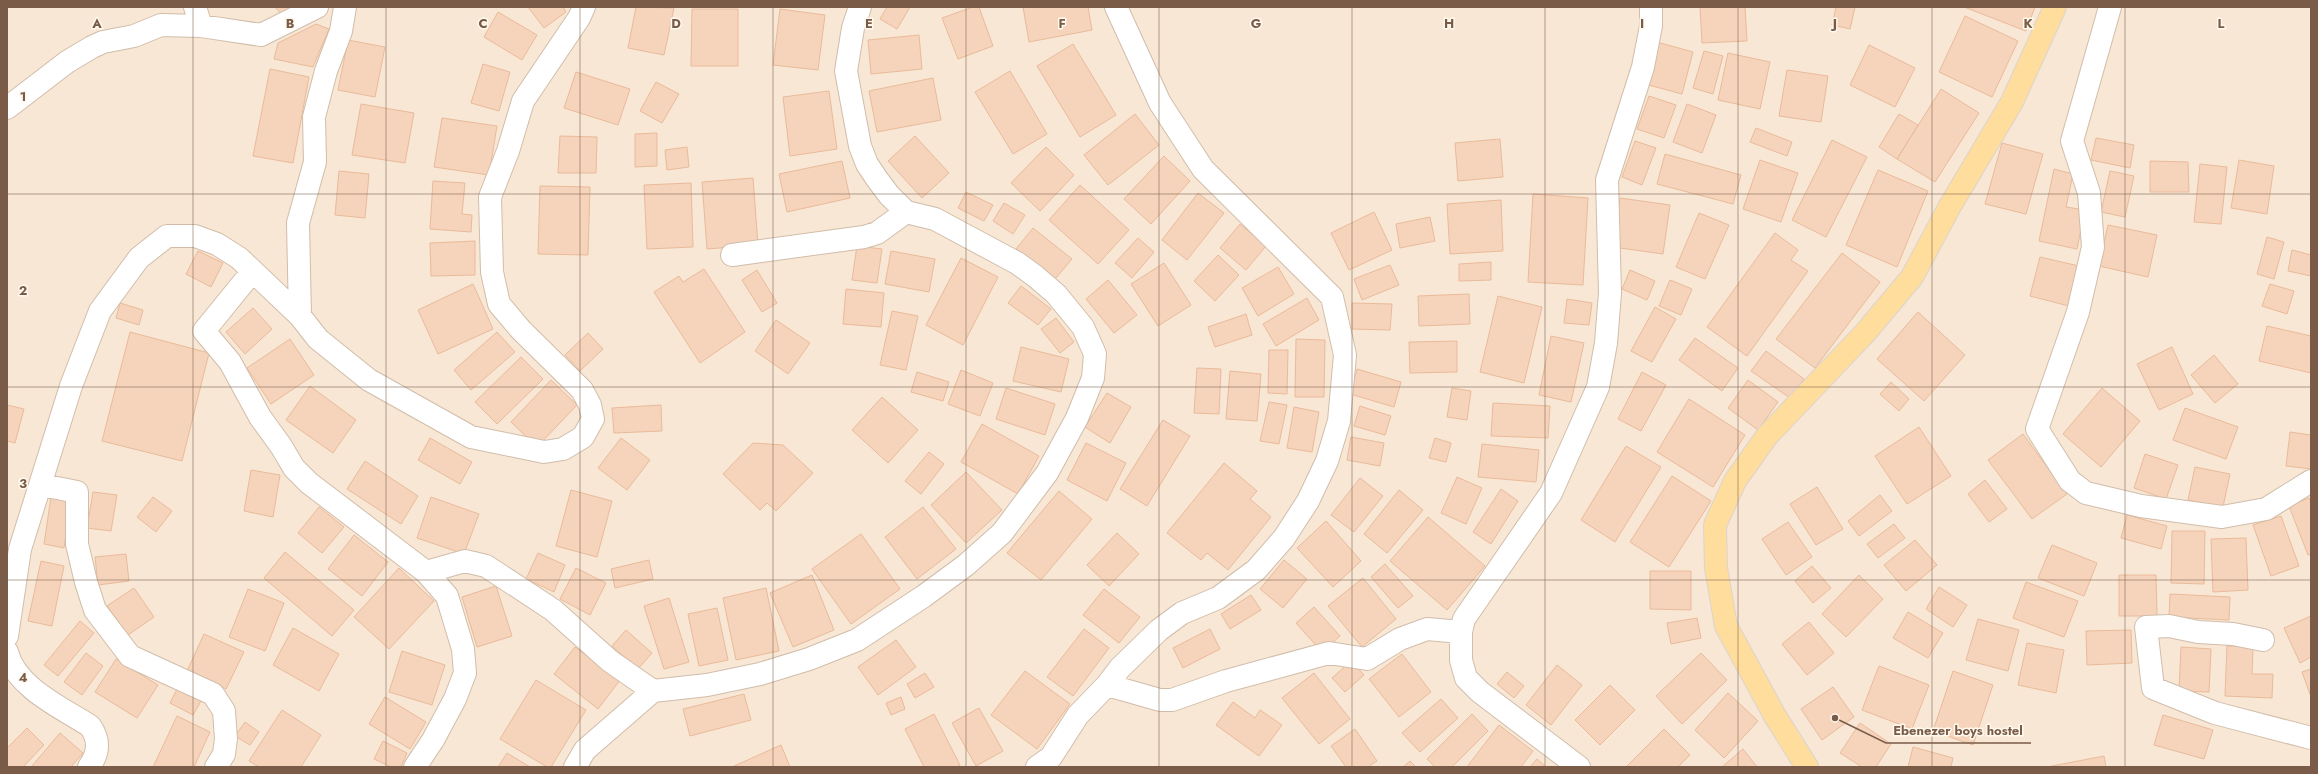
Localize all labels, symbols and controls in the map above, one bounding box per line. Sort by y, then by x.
text: A [91,14,102,33]
text: B [286,14,295,33]
text: C [478,14,488,33]
text: D [671,14,681,33]
text: E [865,14,873,33]
text: F [1058,14,1066,33]
text: G [1251,14,1262,33]
text: H [1444,14,1454,33]
text: I [1640,14,1644,33]
text: J [1830,14,1837,33]
text: K [2023,14,2033,33]
text: L [2218,14,2225,33]
text: 1 [20,87,26,106]
text: 2 [19,281,27,300]
text: 3 [19,474,27,493]
text: 4 [18,668,28,687]
callout: Ebenezer boys hostel [1886,718,2031,743]
text: Ebenezer boys hostel [1893,721,2023,740]

